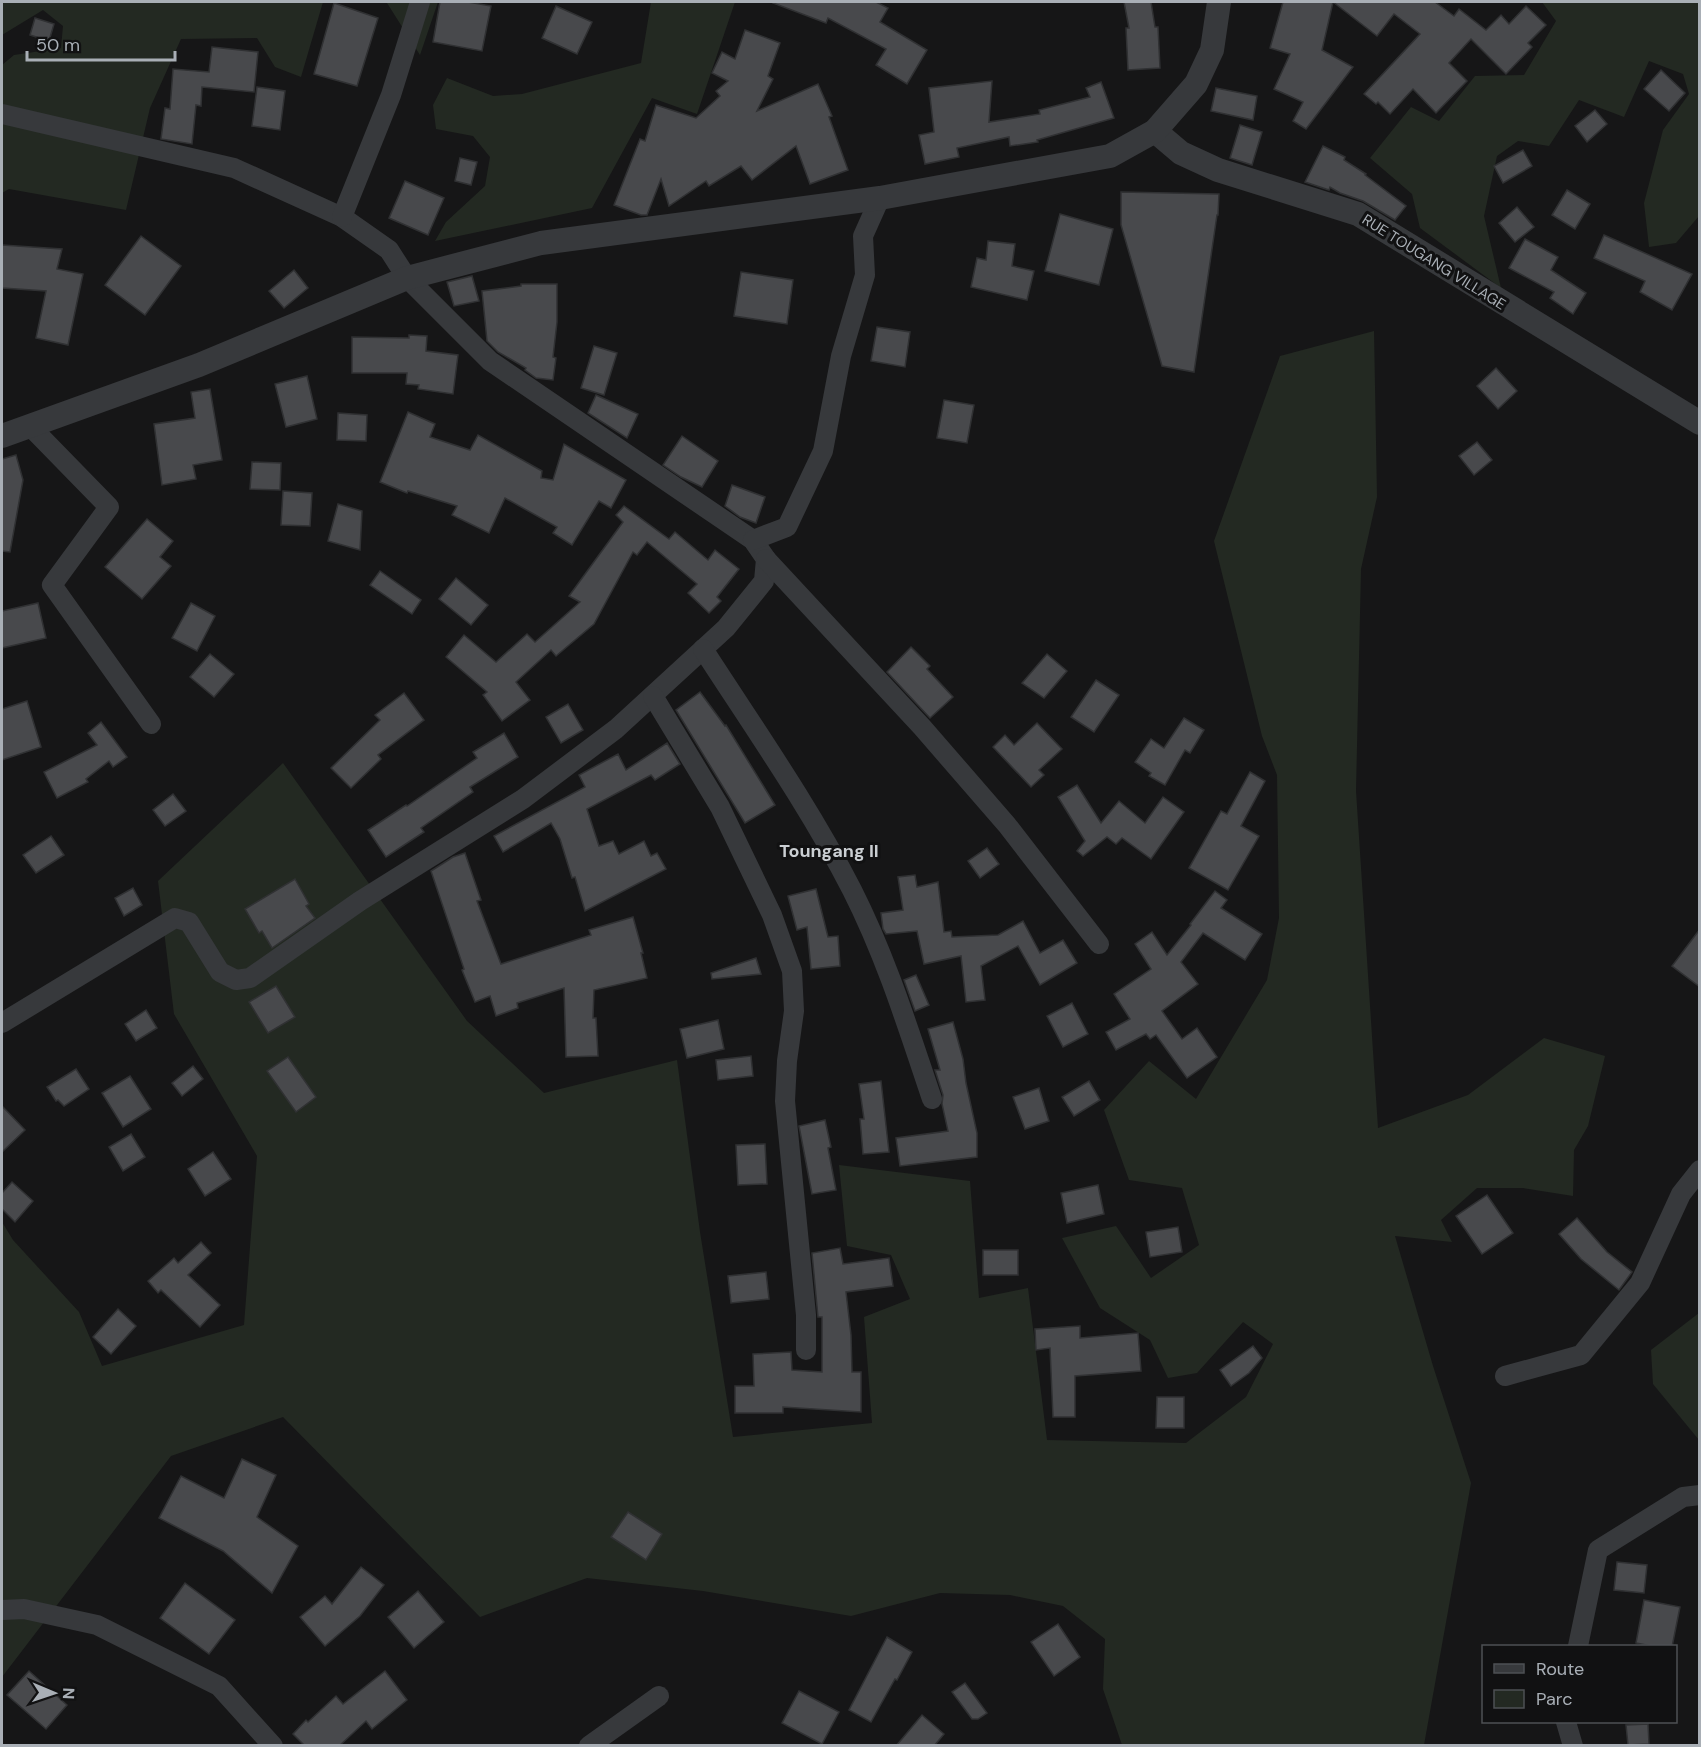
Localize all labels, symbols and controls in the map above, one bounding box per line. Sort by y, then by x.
scale bar [27,24,176,62]
text: 50 m [36,33,80,57]
street label: RUE TOUGANG VILLAGE [1358,209,1510,315]
district label: Toungang II [779,839,879,863]
legend [1482,1645,1677,1723]
text: Route [1536,1657,1584,1681]
north arrow [24,1663,84,1723]
text: N [58,1687,79,1700]
text: Parc [1536,1687,1572,1711]

